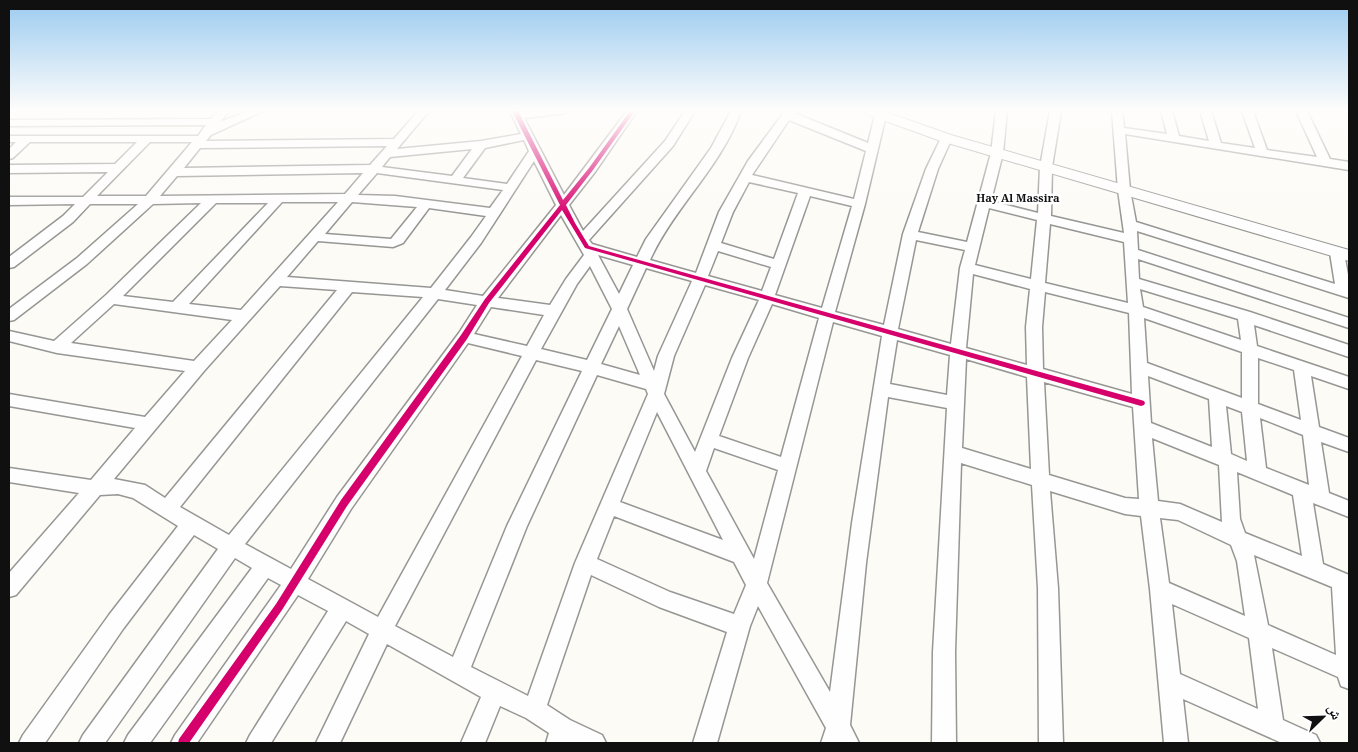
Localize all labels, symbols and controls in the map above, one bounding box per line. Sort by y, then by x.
district label: Hay Al Massira [976,190,1060,205]
north arrow [1298,692,1348,742]
text: ش [1324,701,1347,722]

